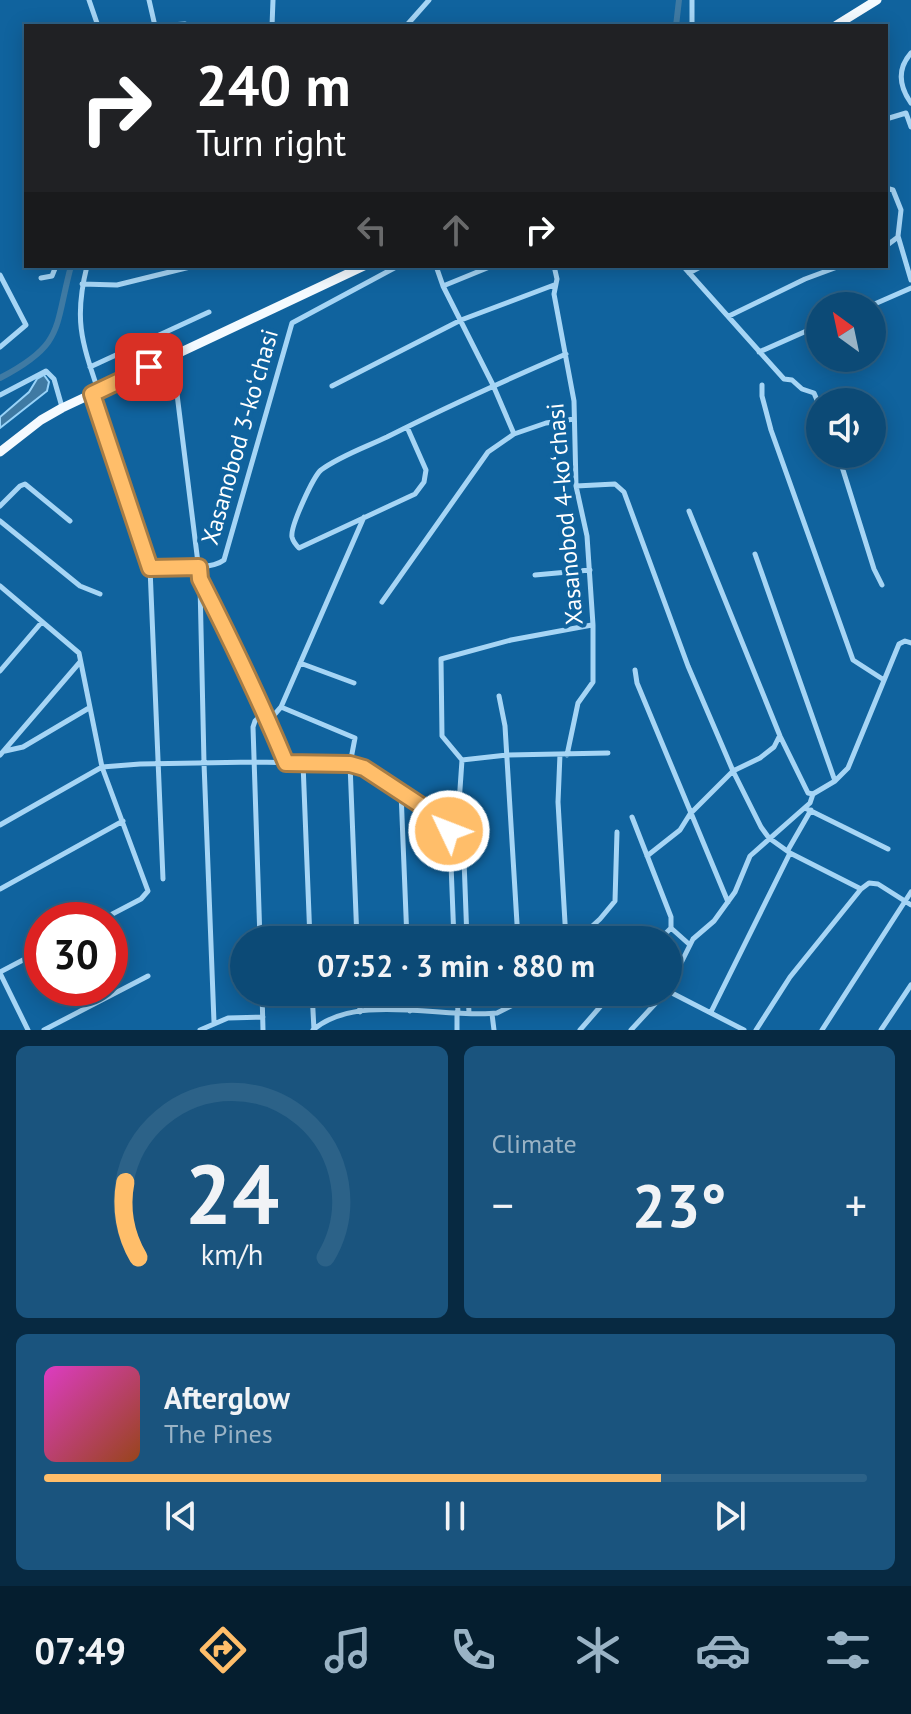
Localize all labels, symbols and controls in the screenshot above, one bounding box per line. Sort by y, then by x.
text: 240 m [196,49,351,121]
icon: right [64,56,168,160]
text: Turn right [196,119,346,166]
icon: left [350,208,394,252]
icon: ahead [434,208,478,252]
icon: right [518,208,562,252]
north arrow [806,292,886,372]
map controls [806,292,886,468]
street label: Xasanobod 3-koʻchasi [194,326,285,548]
pin [115,333,183,401]
icon: arrive [127,345,171,389]
button: sound [806,388,886,468]
street label: Xasanobod 4-koʻchasi [539,402,590,626]
position arrow [407,789,491,873]
speed limit sign: 30 [24,902,128,1006]
text: 07:52 · 3 min · 880 m [317,946,595,985]
text: Climate [492,1127,577,1160]
text: 24 [185,1139,279,1247]
text: 23° [632,1166,726,1244]
text: − [492,1176,514,1233]
text: + [845,1176,867,1233]
text: km/h [200,1236,263,1273]
text: Afterglow [164,1378,290,1417]
text: The Pines [164,1417,273,1450]
icon: previous [159,1494,203,1538]
icon: pause [433,1494,477,1538]
icon: next [708,1494,752,1538]
icon: directions [195,1622,251,1678]
icon: music [320,1622,376,1678]
icon: phone [445,1622,501,1678]
icon: climate [570,1622,626,1678]
icon: car [695,1622,751,1678]
icon: filters [820,1622,876,1678]
text: 07:49 [35,1627,126,1674]

